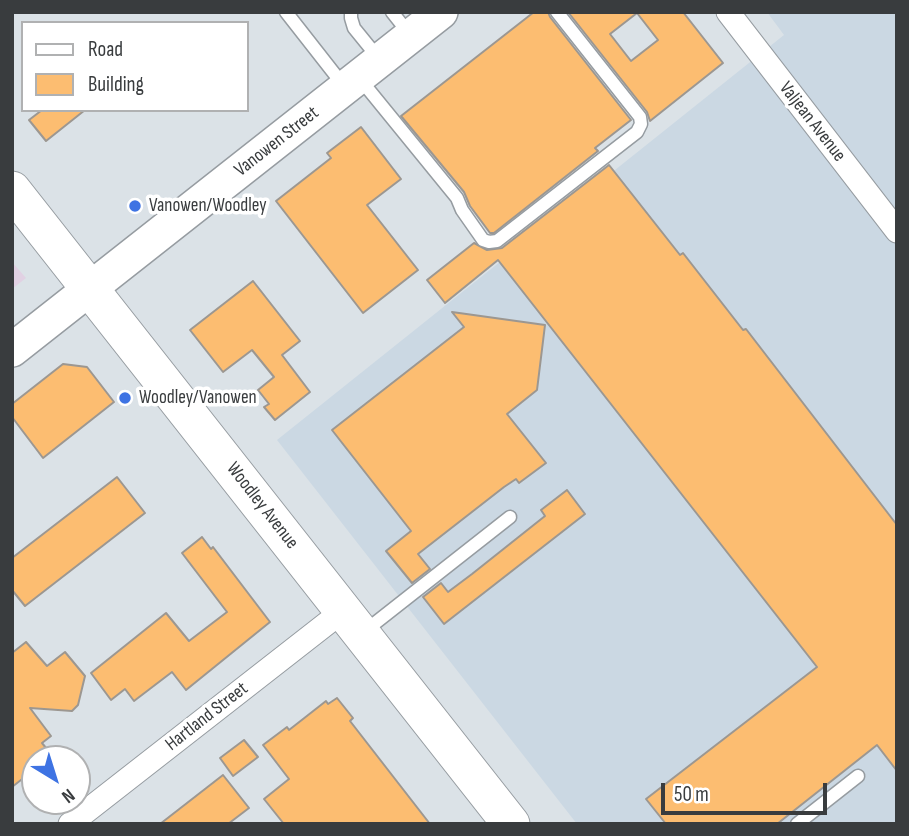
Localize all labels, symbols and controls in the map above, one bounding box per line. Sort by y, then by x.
legend [21,21,248,112]
text: Road [88,37,123,62]
text: Building [88,72,144,97]
street label: Valjean Avenue [774,77,850,167]
street label: Vanowen Street [230,102,324,182]
place label: Vanowen/Woodley [149,195,267,217]
marker: Vanowen/Woodley [127,198,143,214]
place label: Woodley/Vanowen [139,387,257,409]
marker: Woodley/Vanowen [117,390,133,406]
street label: Woodley Avenue [221,458,303,554]
street label: Hartland Street [161,678,253,756]
north arrow [21,745,91,815]
scale bar [664,770,830,814]
text: 50 m [674,782,709,807]
text: N [57,783,79,808]

